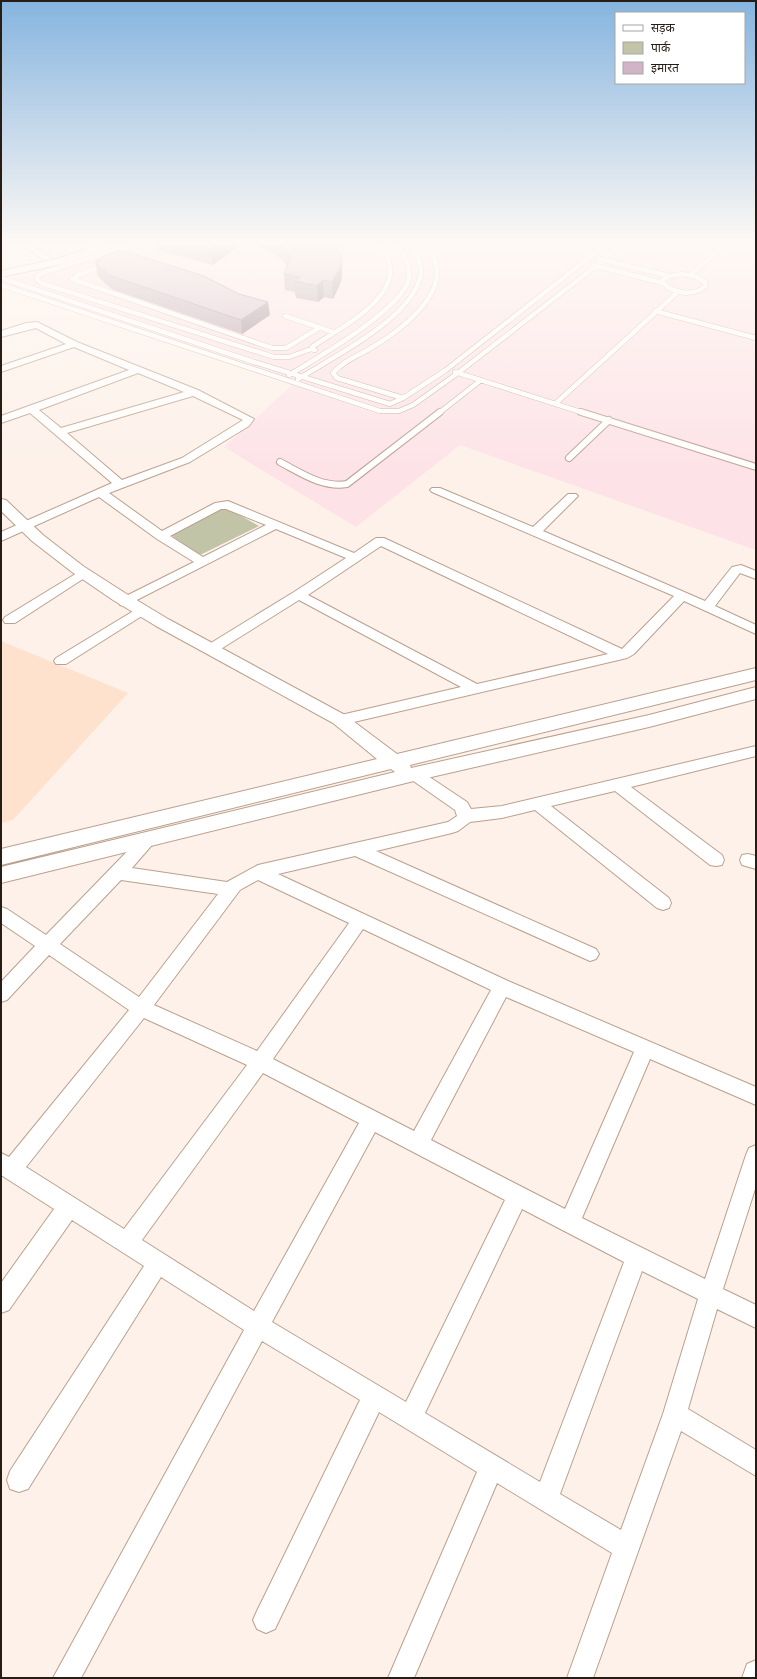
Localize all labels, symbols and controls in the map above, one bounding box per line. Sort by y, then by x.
legend [615,12,745,84]
text: सड़क [651,20,676,35]
text: पार्क [651,40,671,55]
text: इमारत [651,60,680,75]

